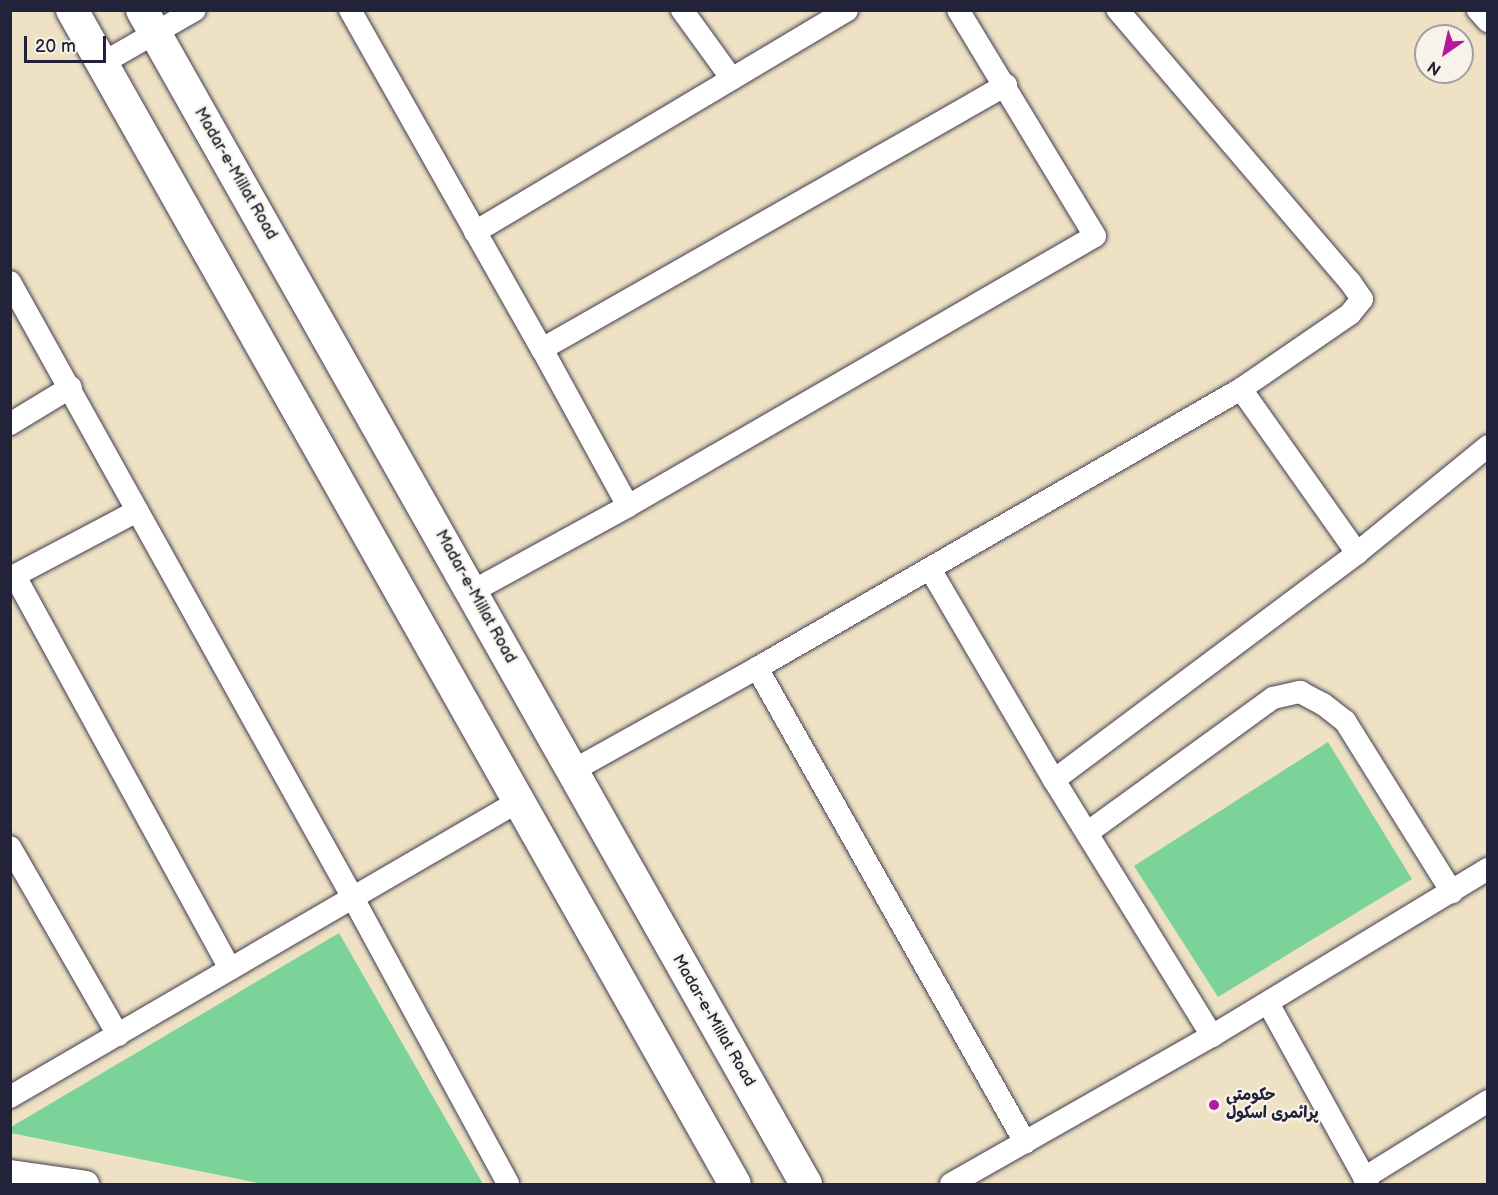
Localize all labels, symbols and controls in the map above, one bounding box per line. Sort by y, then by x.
scale bar [27,24,110,62]
north arrow [1414,24,1474,84]
text: 20 m [35,36,76,57]
text: N [1424,56,1445,79]
street label: Madar-e-Millat Road [189,105,281,243]
street label: Madar-e-Millat Road [430,527,520,667]
street label: Madar-e-Millat Road [667,952,759,1090]
place label: حکومتی پرائمری اسکول [1226,1086,1319,1124]
marker: حکومتی پرائمری اسکول [1207,1098,1221,1112]

